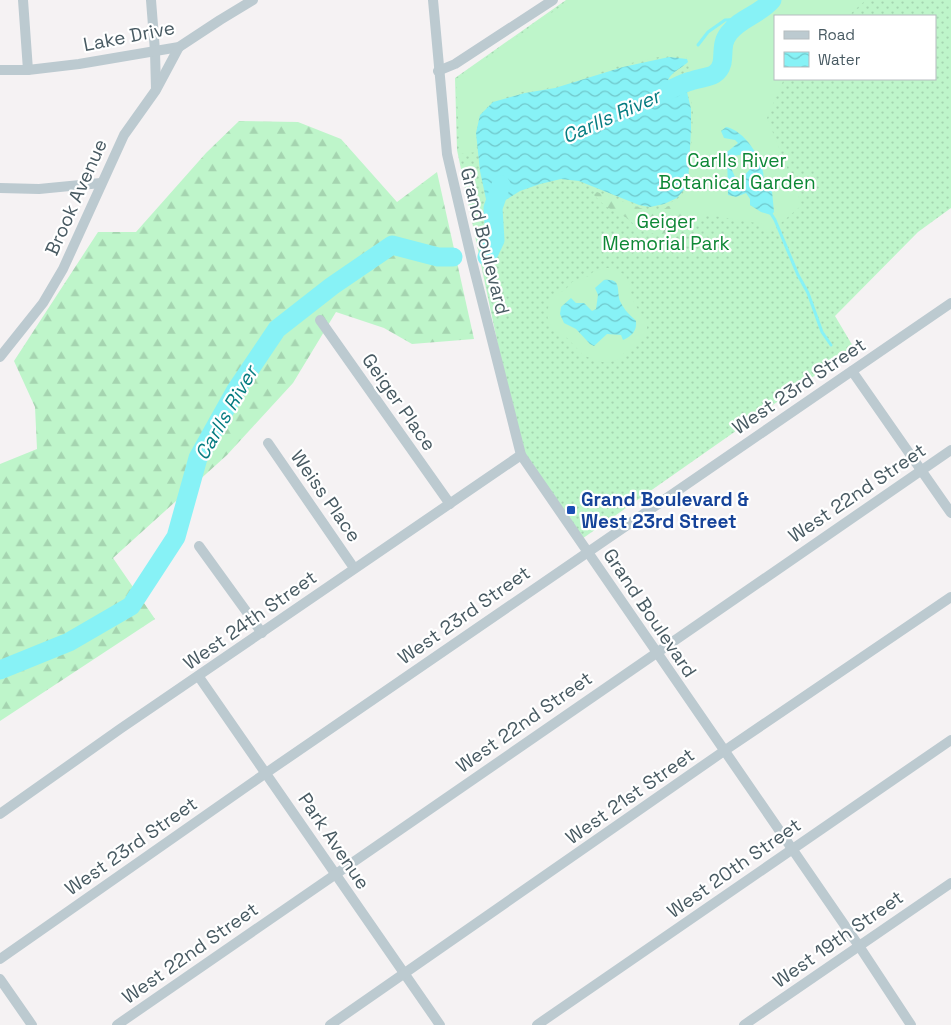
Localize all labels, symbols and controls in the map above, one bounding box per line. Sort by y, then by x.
street label: Lake Drive [81,15,177,57]
legend [774,15,936,80]
text: Road [818,25,855,44]
text: Water [818,50,861,69]
water label: Carlls River [558,82,666,149]
street label: Brook Avenue [39,135,113,259]
park label: Carlls River Botanical Garden [658,148,816,195]
street label: Grand Boulevard [455,165,515,317]
park label: Geiger Memorial Park [602,209,730,256]
street label: West 23rd Street [727,332,871,440]
street label: Geiger Place [356,348,442,456]
water label: Carlls River [189,359,265,465]
street label: West 22nd Street [783,438,931,548]
street label: Weiss Place [285,445,367,547]
place label: Grand Boulevard & West 23rd Street [581,487,749,534]
marker: Grand Boulevard & West 23rd Street [565,504,577,516]
street label: Grand Boulevard [598,544,702,682]
street label: West 23rd Street [393,560,535,670]
street label: West 24th Street [178,565,322,675]
street label: West 22nd Street [451,666,597,778]
street label: West 21st Street [561,742,699,850]
street label: Park Avenue [293,788,375,894]
street label: West 23rd Street [60,791,202,901]
street label: West 20th Street [662,812,806,924]
street label: West 19th Street [768,885,908,993]
street label: West 22nd Street [117,897,263,1009]

